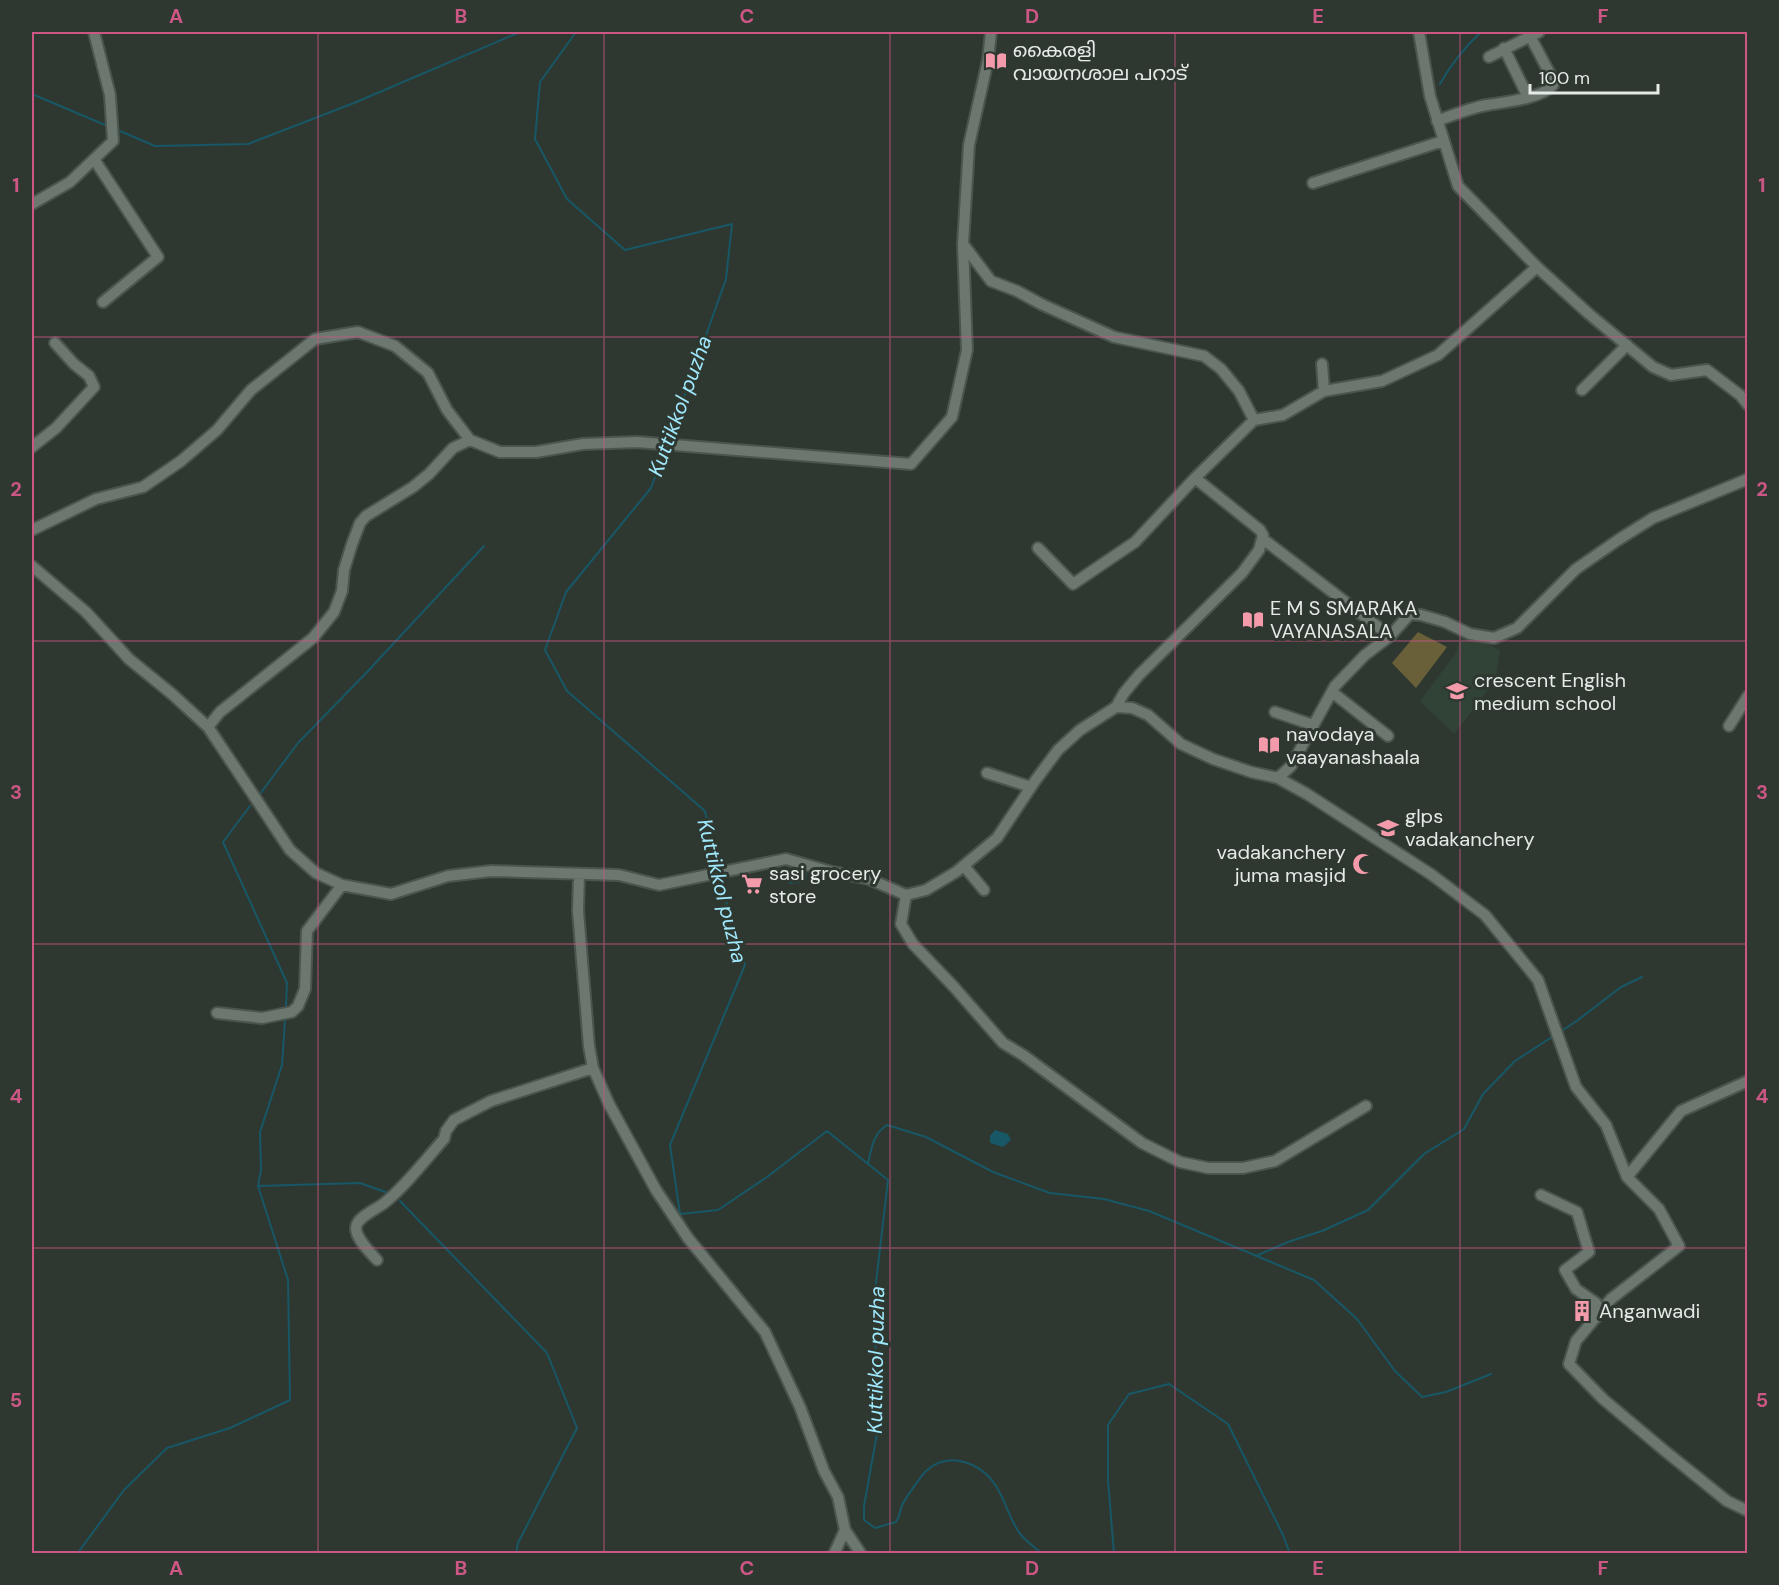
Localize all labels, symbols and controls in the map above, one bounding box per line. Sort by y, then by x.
text: A [169,3,183,29]
text: B [455,3,467,29]
text: C [740,3,754,29]
text: D [1025,3,1039,29]
text: E [1312,3,1324,29]
text: F [1597,3,1609,29]
place label: കൈരളി വായനശാല പറാട് [1013,37,1189,86]
library icon: കൈരളി വായനശാല പറാട് [984,49,1008,73]
scale bar [1530,57,1658,95]
text: 100 m [1539,66,1590,90]
text: 1 [12,172,20,198]
text: 1 [1758,172,1766,198]
water label: Kuttikkol puzha [642,332,718,480]
text: 2 [10,476,22,502]
text: 2 [1756,476,1768,502]
place label: E M S SMARAKA VAYANASALA [1270,595,1418,644]
library icon: E M S SMARAKA VAYANASALA [1241,608,1265,632]
place label: crescent English medium school [1474,667,1626,716]
school or university icon: crescent English medium school [1445,679,1469,703]
place label: navodaya vaayanashaala [1286,721,1420,770]
library icon: navodaya vaayanashaala [1257,733,1281,757]
text: 3 [10,779,22,805]
text: 3 [1756,779,1768,805]
place label: glps vadakanchery [1405,803,1535,852]
water label: Kuttikkol puzha [691,816,753,966]
school or university icon: glps vadakanchery [1376,816,1400,840]
place label: vadakanchery juma masjid [1216,839,1346,888]
mosque icon: vadakanchery juma masjid [1351,852,1375,876]
place label: sasi grocery store [769,860,881,909]
supermarket icon: sasi grocery store [740,872,764,896]
text: 4 [10,1083,23,1109]
text: 4 [1756,1083,1769,1109]
water label: Kuttikkol puzha [861,1286,891,1434]
place label: Anganwadi [1599,1298,1700,1324]
building icon: Anganwadi [1570,1299,1594,1323]
text: 5 [10,1387,22,1413]
text: 5 [1756,1387,1768,1413]
text: A [169,1555,183,1581]
text: B [455,1555,467,1581]
text: C [740,1555,754,1581]
text: D [1025,1555,1039,1581]
text: E [1312,1555,1324,1581]
text: F [1597,1555,1609,1581]

